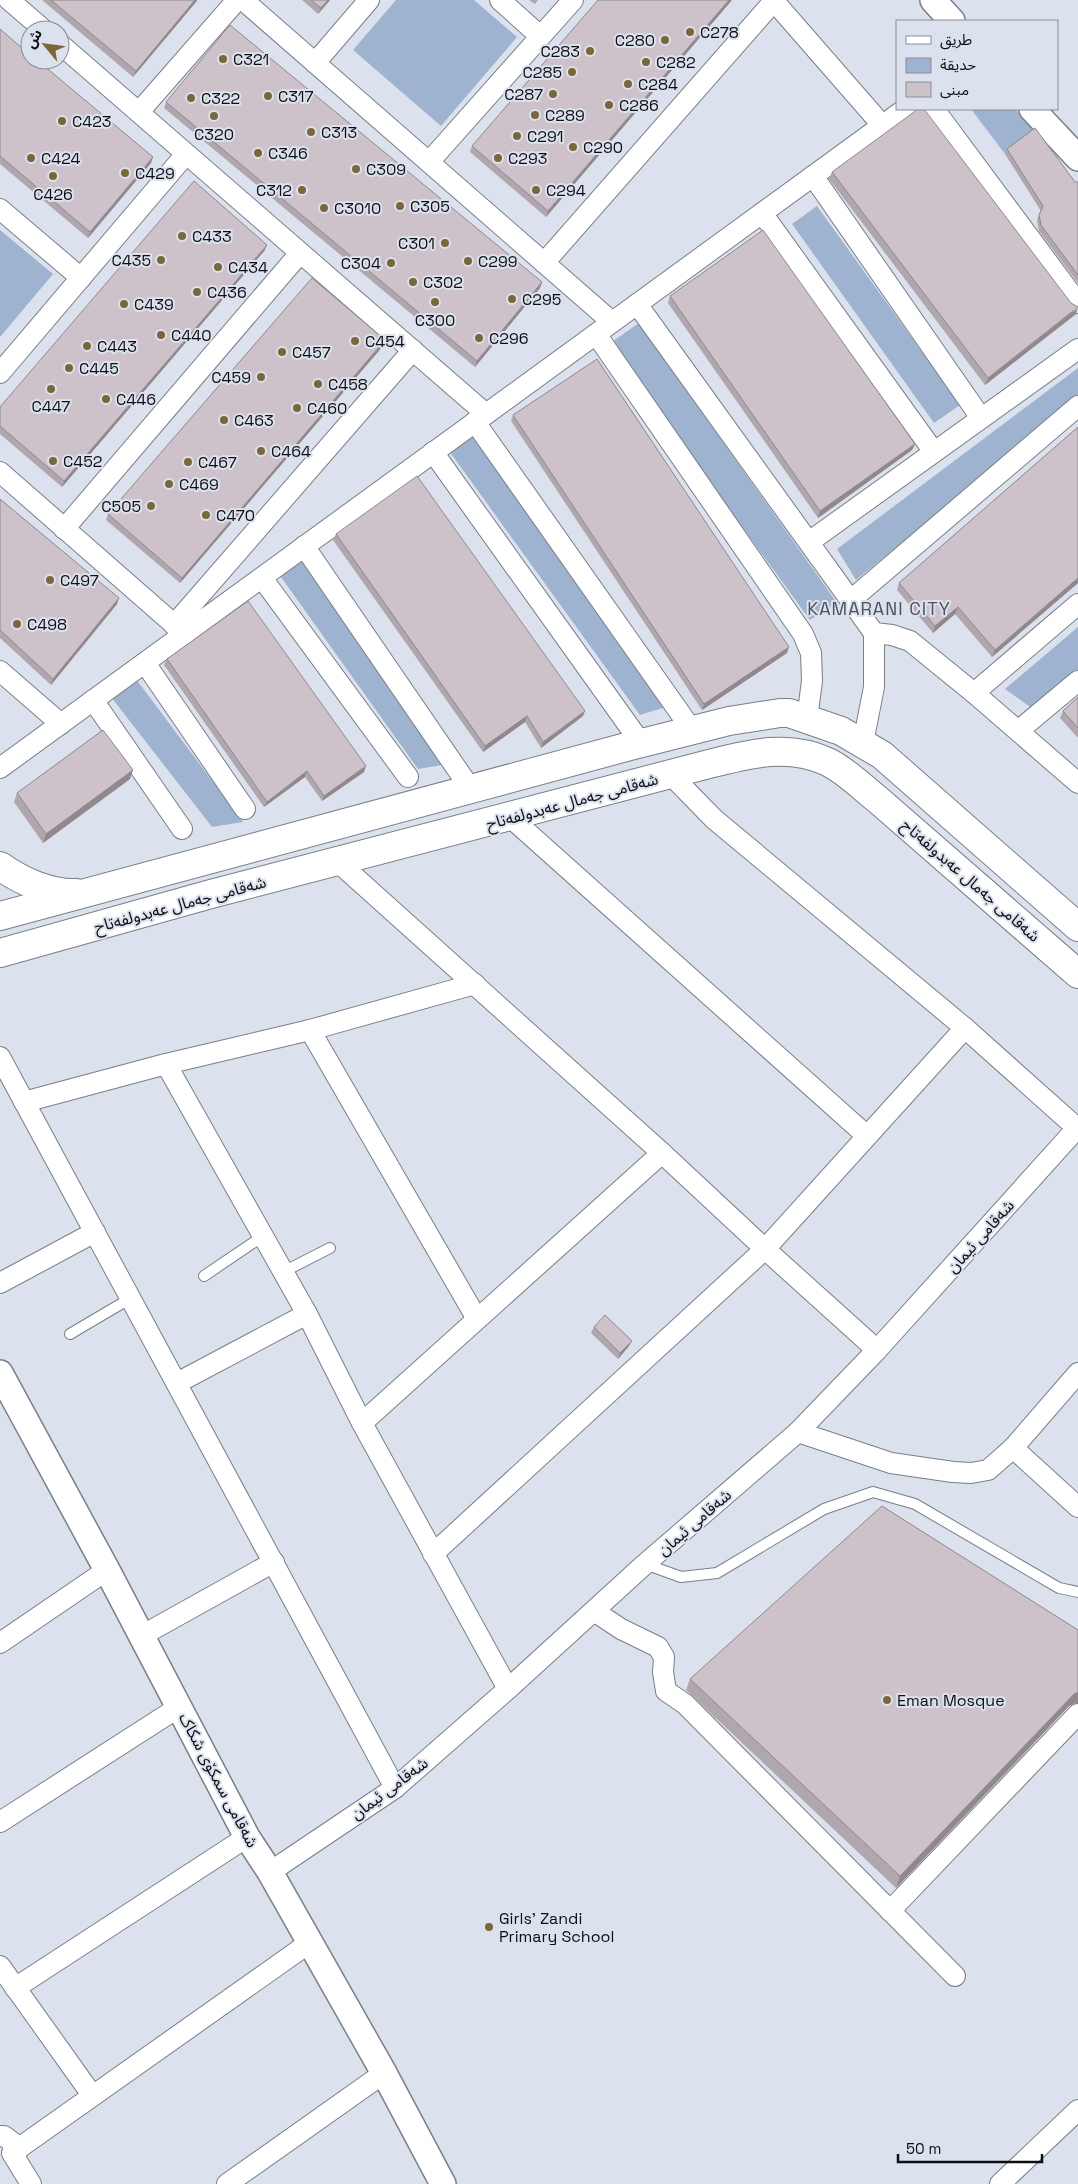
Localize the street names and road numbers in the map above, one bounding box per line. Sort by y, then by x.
street label: شەقامی جەمال عەبدولفەتاح [484,768,661,836]
street label: شەقامی جەمال عەبدولفەتاح [896,814,1044,948]
street label: شەقامی جەمال عەبدولفەتاح [92,871,269,939]
street label: شەقامی ئیمان [942,1195,1019,1277]
street label: شەقامی ئیمان [653,1484,736,1560]
street label: شەقامی سمکۆی شکاک [174,1709,263,1851]
street label: شەقامی ئیمان [346,1752,432,1824]

